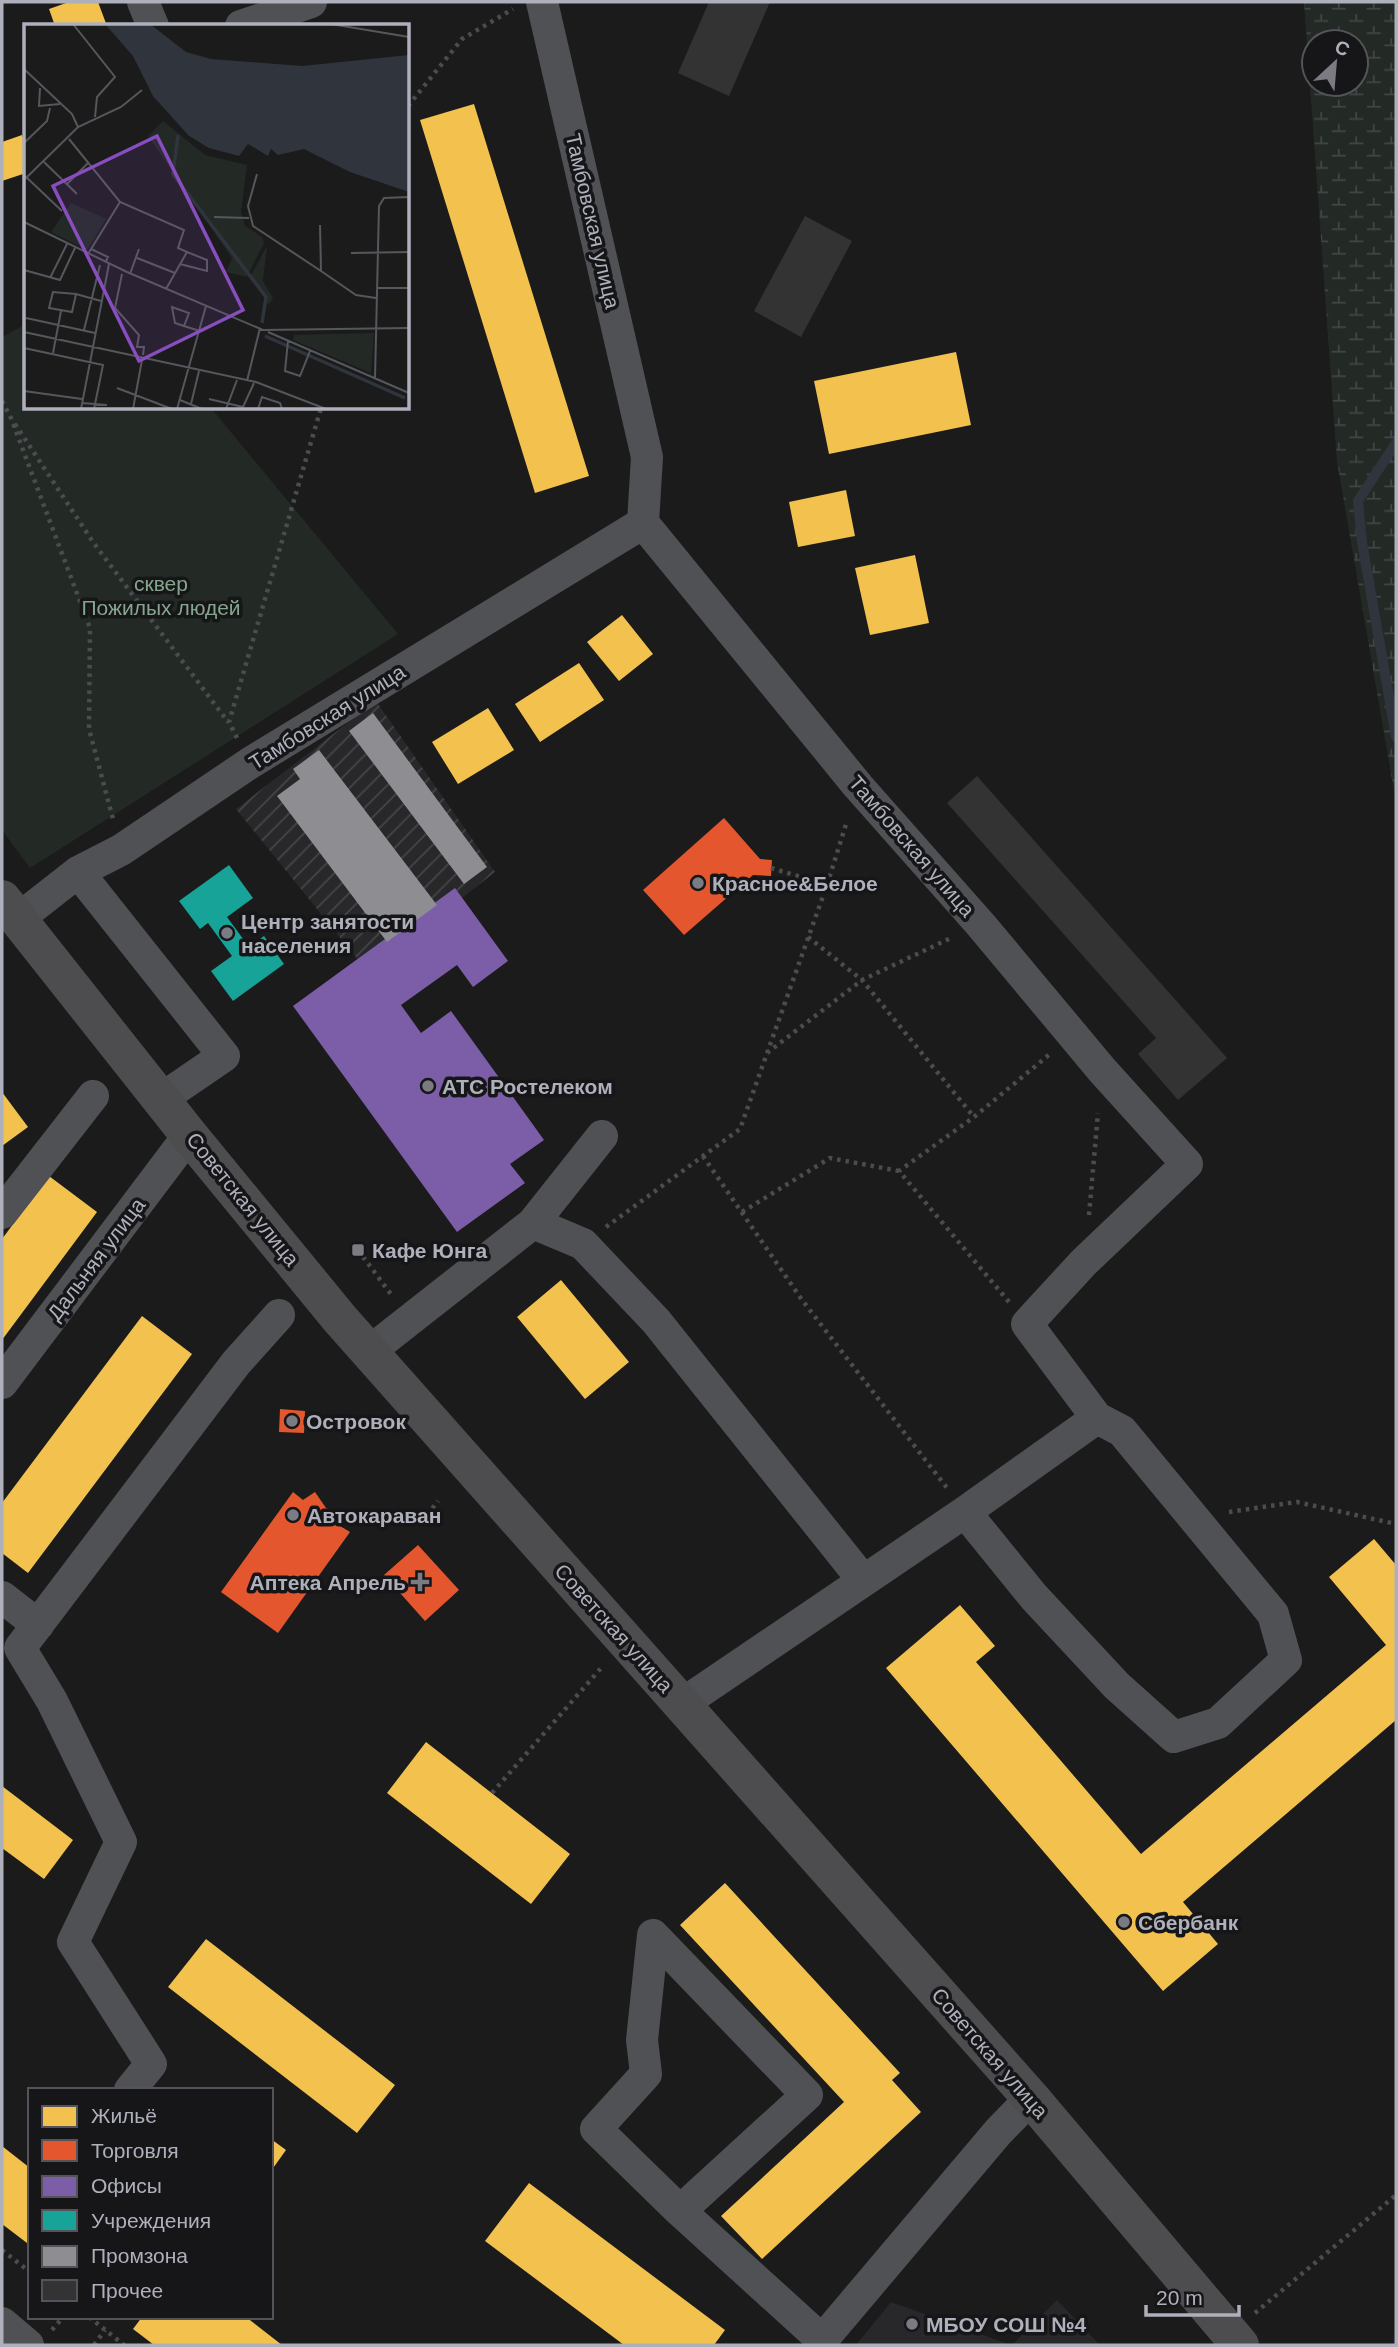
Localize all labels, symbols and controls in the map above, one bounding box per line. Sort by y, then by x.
inset map [24,24,410,410]
north arrow [1300,28,1370,98]
text: С [1331,36,1353,61]
street label: Тамбовская улица [562,131,624,311]
park label: сквер Пожилых людей [81,572,241,619]
street label: Тамбовская улица [245,660,409,774]
street label: Тамбовская улица [845,771,980,921]
place label: Красное&Белое [712,872,878,895]
marker: Красное&Белое [690,875,706,891]
place label: Центр занятости населения [241,910,414,957]
marker: Центр занятости населения [219,925,235,941]
place label: АТС Ростелеком [442,1075,613,1098]
marker: АТС Ростелеком [420,1078,436,1094]
street label: Советская улица [182,1128,304,1271]
street label: Дальняя улица [43,1193,150,1325]
place label: Кафе Юнга [372,1239,487,1262]
marker: Кафе Юнга [350,1242,366,1258]
place label: Островок [306,1410,406,1433]
marker: Островок [284,1413,300,1429]
place label: Автокараван [307,1504,441,1527]
marker: Автокараван [285,1507,301,1523]
street label: Советская улица [550,1559,678,1697]
place label: Аптека Апрель [250,1571,406,1594]
marker: Аптека Апрель [412,1574,428,1590]
place label: Сбербанк [1138,1911,1239,1934]
marker: Сбербанк [1116,1914,1132,1930]
street label: Советская улица [927,1983,1053,2123]
legend [28,2088,273,2319]
text: Жильё [91,2104,157,2127]
text: Торговля [91,2139,179,2162]
text: Офисы [91,2174,162,2197]
text: Учреждения [91,2209,211,2232]
text: Промзона [91,2244,188,2267]
scale bar [1146,2274,1239,2318]
text: Прочее [91,2279,163,2302]
text: 20 m [1156,2286,1203,2309]
place label: МБОУ СОШ №4 [926,2313,1087,2336]
marker: МБОУ СОШ №4 [904,2316,920,2332]

